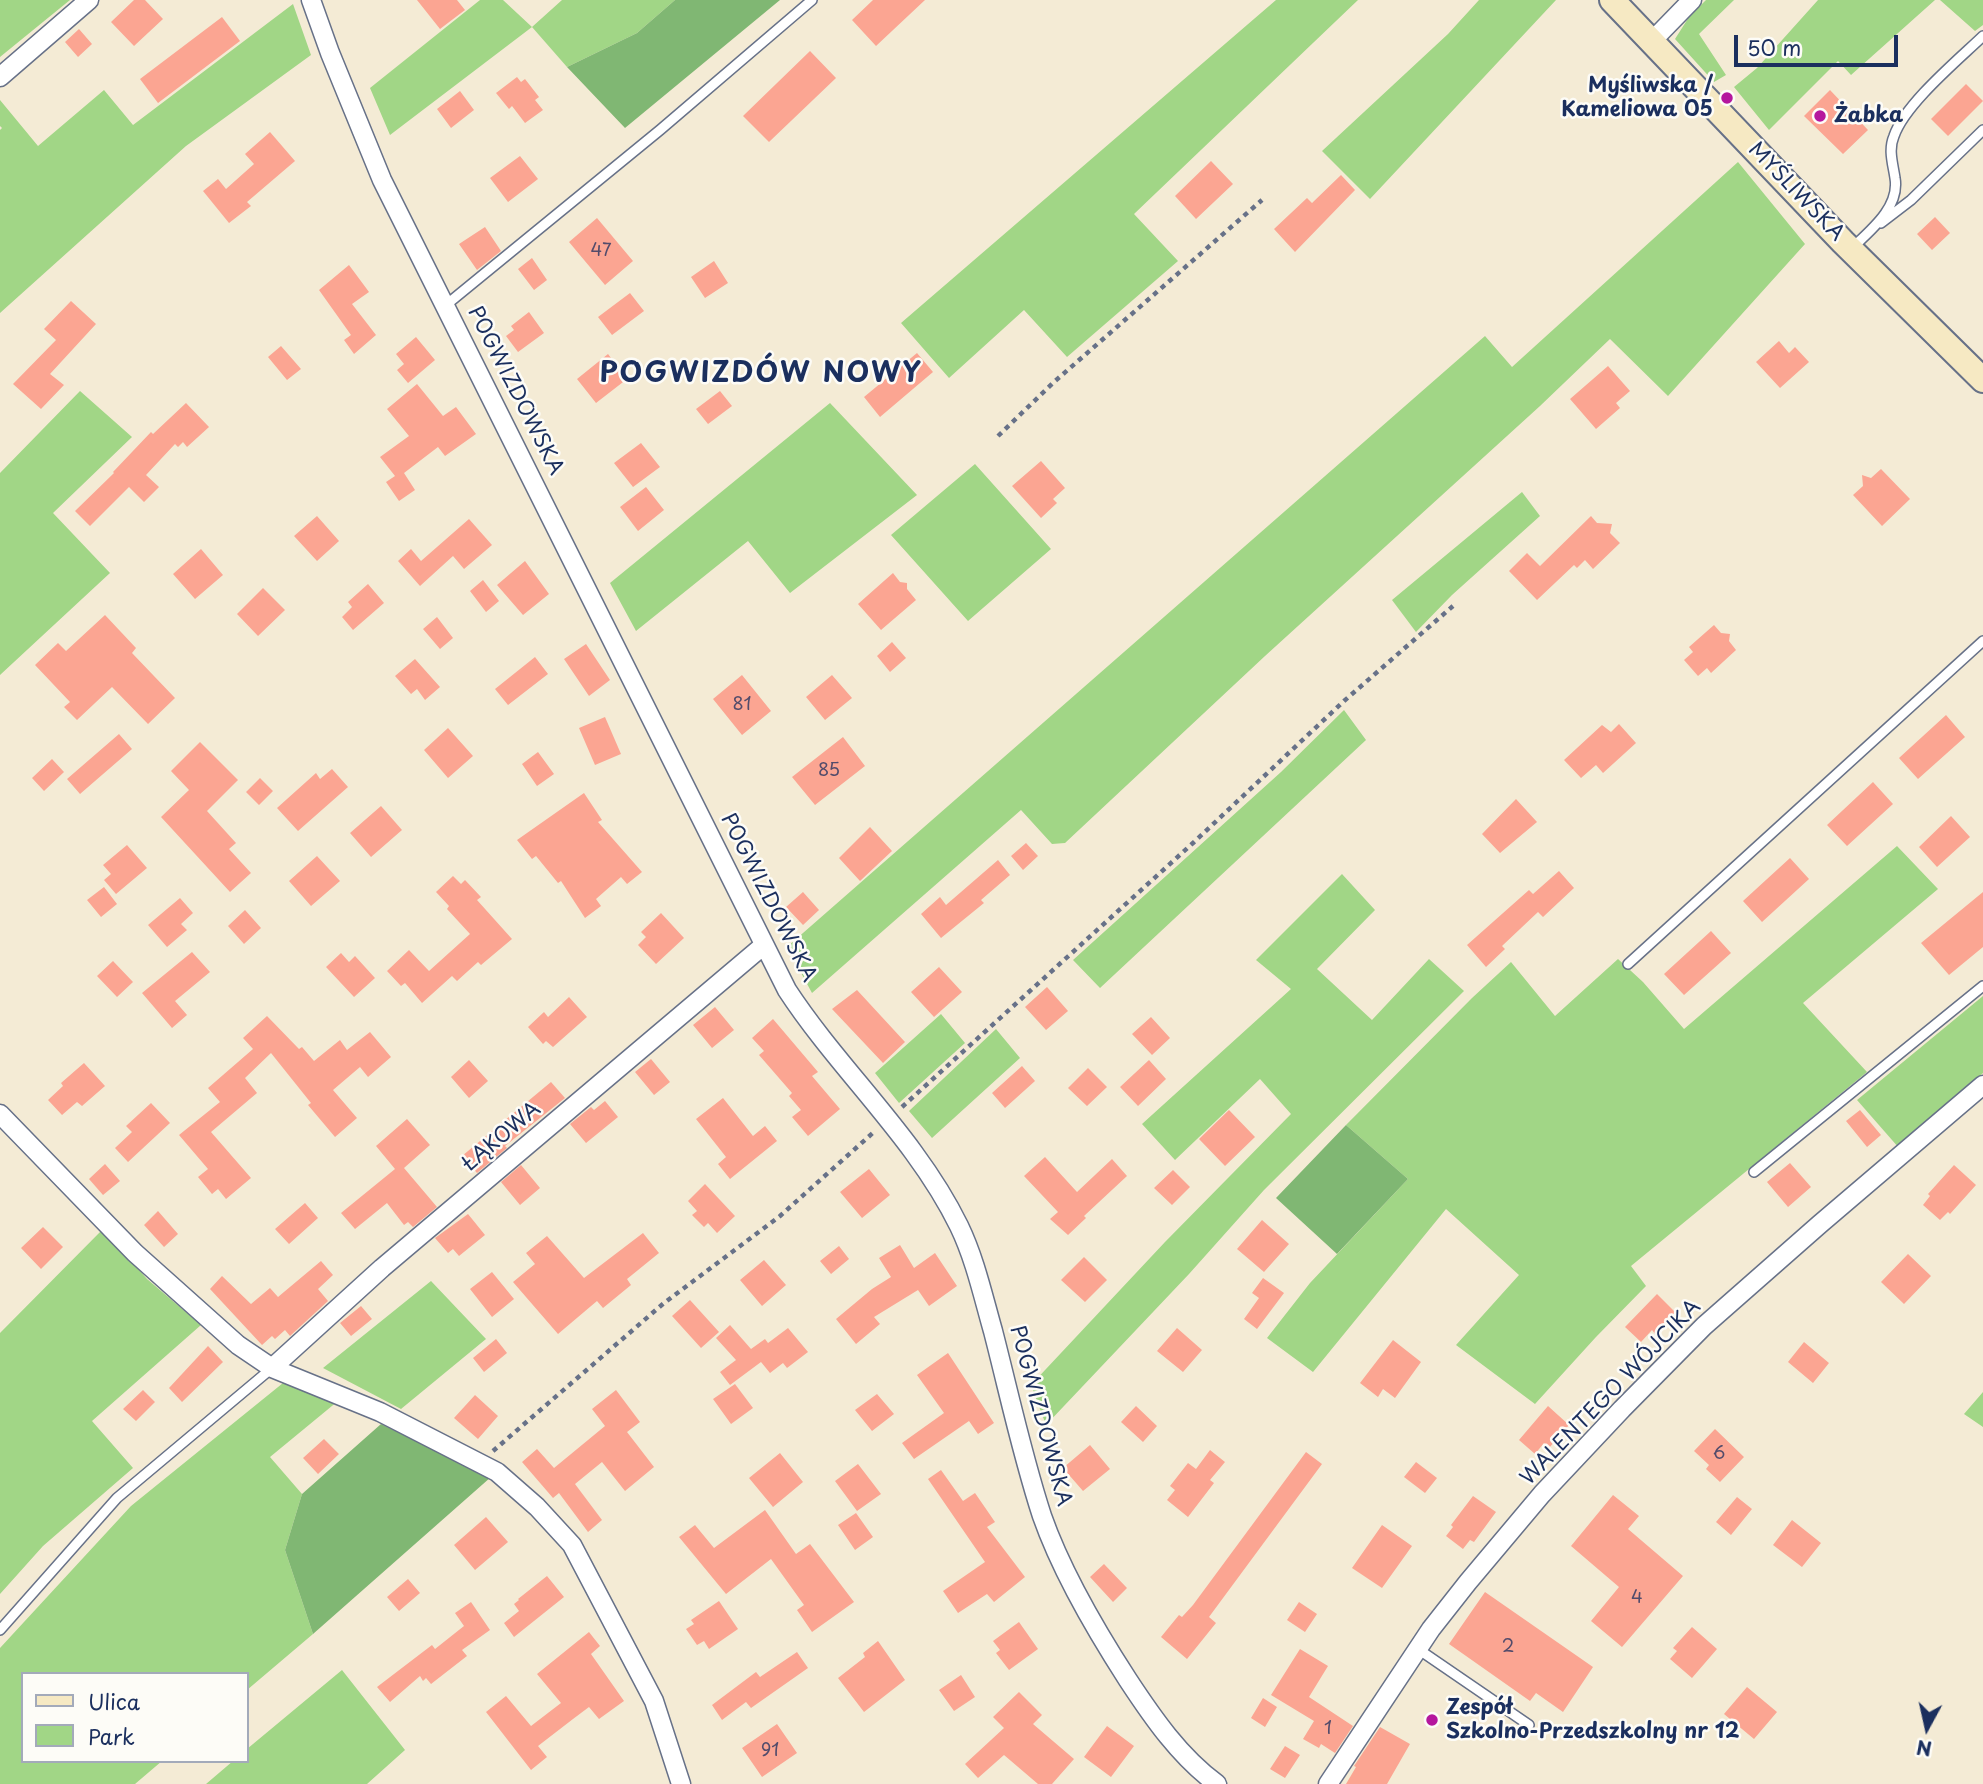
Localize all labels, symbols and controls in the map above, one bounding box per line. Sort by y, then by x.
scale bar [1738,21,1902,65]
text: 50 m [1747,31,1801,63]
place label: Myśliwska / Kameliowa 05 [1561,73,1713,123]
marker: Myśliwska / Kameliowa 05 [1719,90,1735,106]
place label: Żabka [1834,103,1903,129]
marker: Żabka [1812,108,1828,124]
street label: MYŚLIWSKA [1743,137,1849,247]
house number: 47 [590,240,612,262]
street label: POGWIZDOWSKA [462,302,568,480]
district label: POGWIZDÓW NOWY [602,357,920,391]
house number: 81 [732,694,752,716]
house number: 85 [818,760,840,782]
street label: POGWIZDOWSKA [715,809,821,987]
street label: ŁĄKOWA [458,1097,546,1177]
street label: WALENTEGO WÓJCIKA [1516,1295,1706,1491]
street label: POGWIZDOWSKA [1004,1323,1076,1509]
house number: 6 [1713,1443,1725,1465]
house number: 4 [1631,1587,1643,1609]
house number: 2 [1502,1636,1514,1658]
legend [21,1672,248,1763]
text: Ulica [88,1685,140,1717]
north arrow [1892,1693,1962,1763]
place label: Zespół Szkolno-Przedszkolny nr 12 [1446,1695,1740,1745]
marker: Zespół Szkolno-Przedszkolny nr 12 [1424,1712,1440,1728]
house number: 1 [1324,1718,1332,1740]
text: Park [88,1720,135,1752]
text: N [1915,1734,1933,1764]
house number: 91 [761,1740,779,1762]

